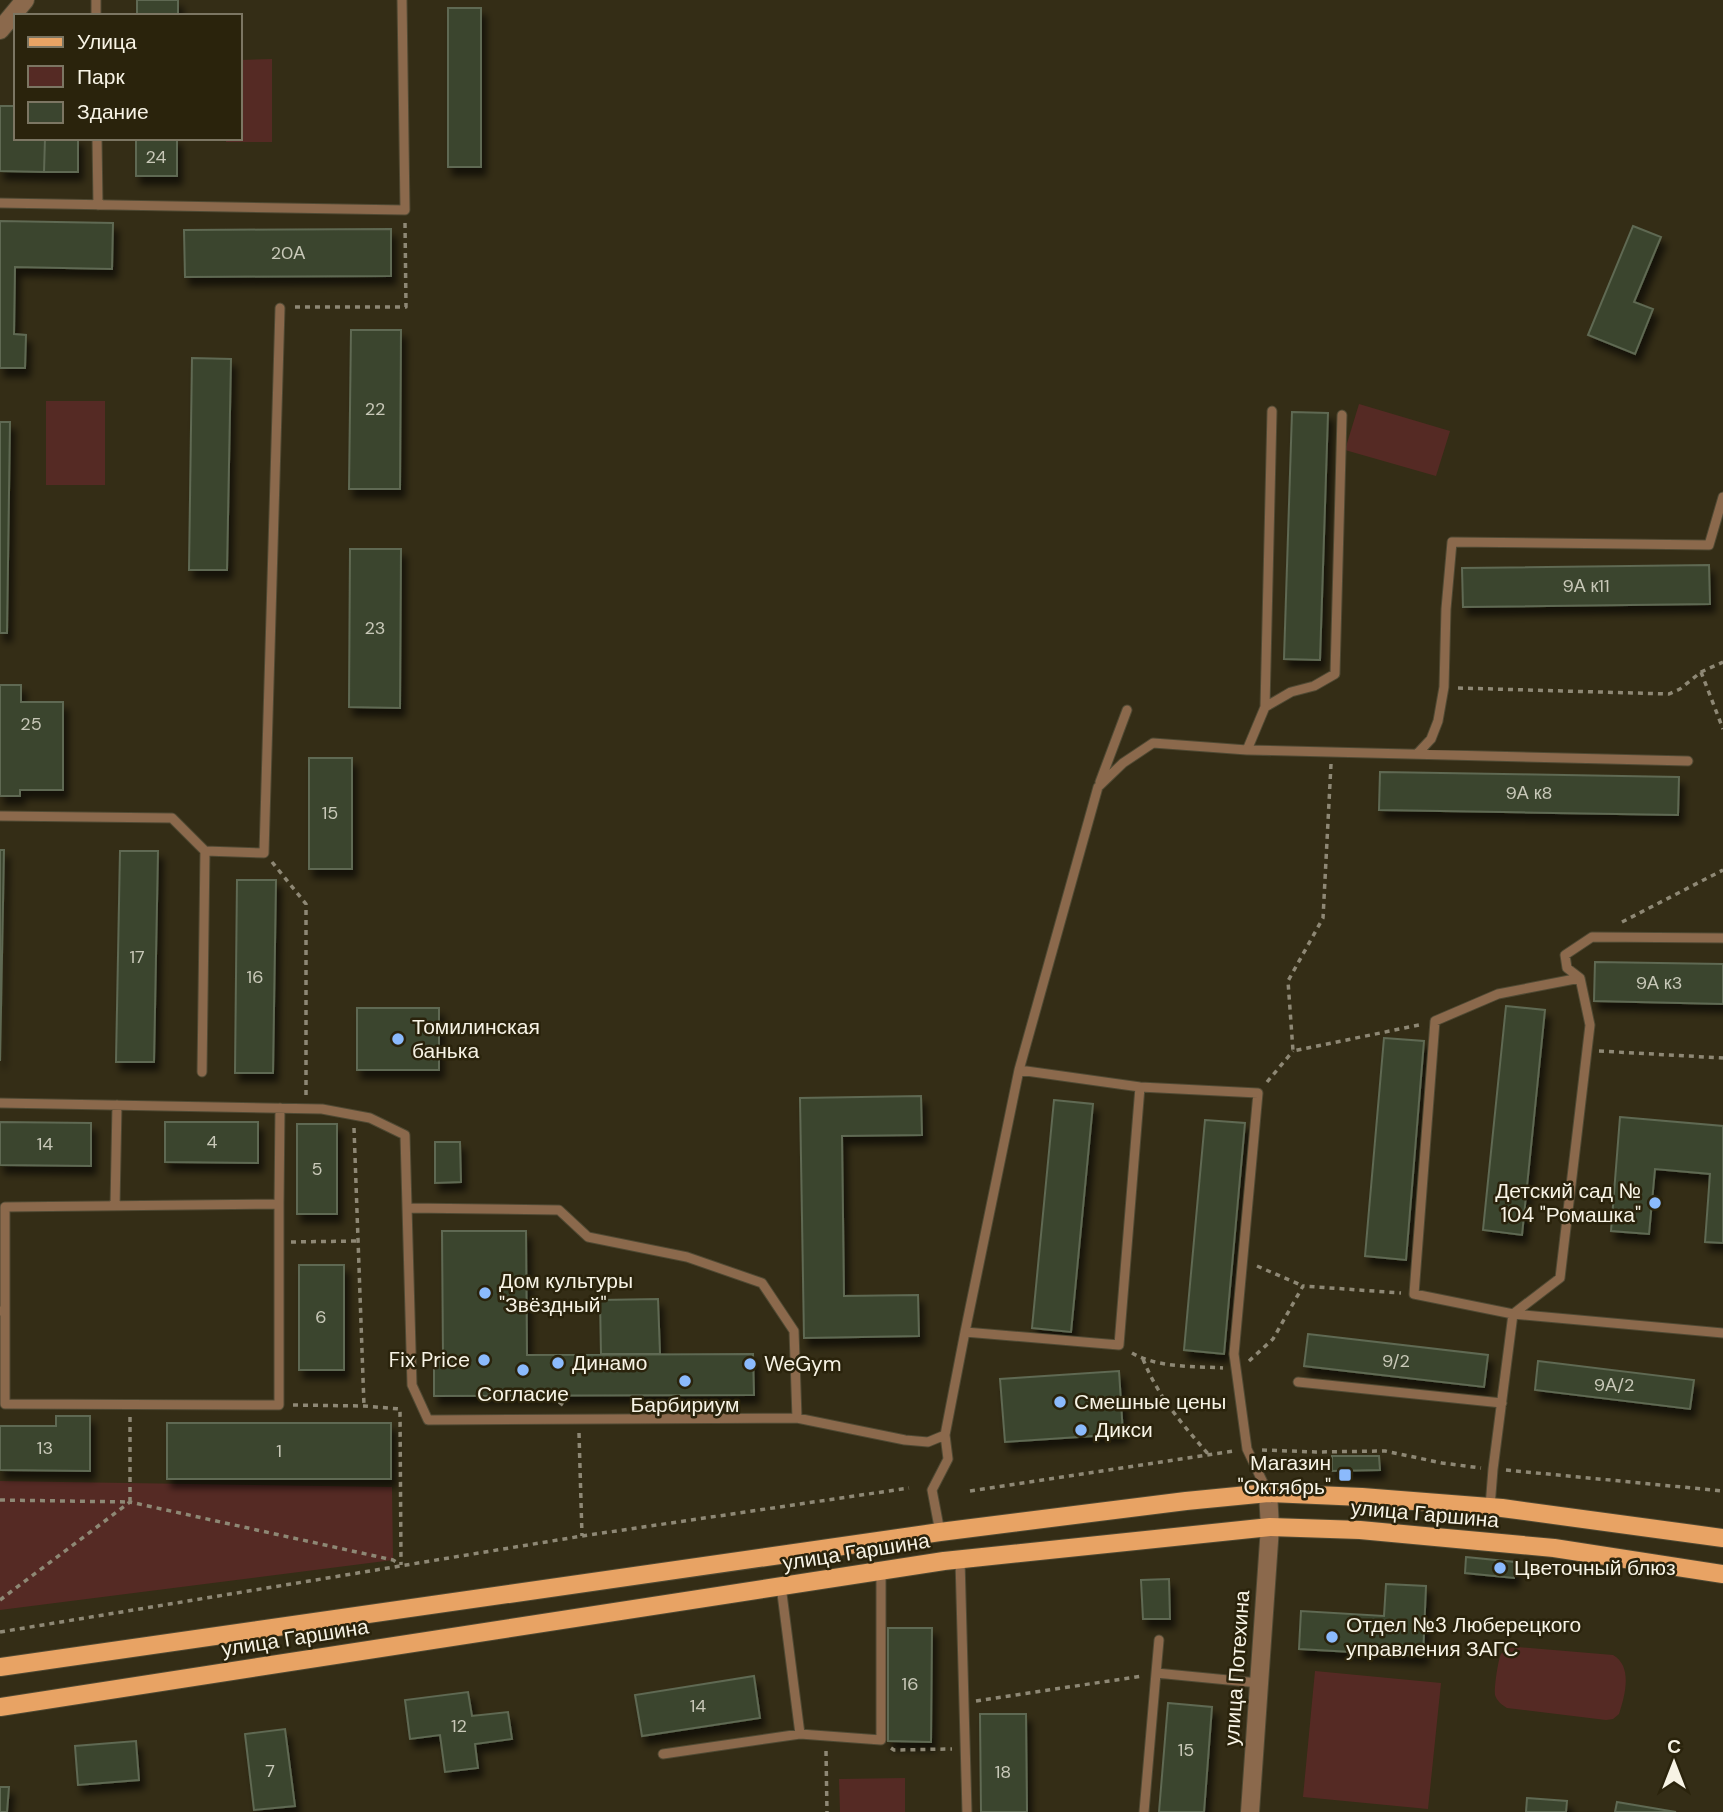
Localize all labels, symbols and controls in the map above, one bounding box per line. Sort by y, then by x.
legend [14,14,242,140]
text: Улица [77,28,137,56]
text: Парк [77,63,125,91]
text: Здание [77,98,149,126]
house number: 24 [146,145,167,169]
house number: 20А [271,241,305,265]
house number: 22 [365,397,385,421]
house number: 9А к11 [1562,574,1610,598]
house number: 23 [364,616,386,640]
house number: 25 [20,712,42,736]
house number: 9А к8 [1506,781,1552,805]
house number: 15 [322,801,338,825]
house number: 17 [129,945,145,969]
house number: 16 [247,965,263,989]
house number: 9А к3 [1636,971,1682,995]
place label: Томилинская банька [412,1013,540,1065]
marker: Томилинская банька [390,1031,406,1047]
house number: 4 [207,1130,218,1154]
house number: 14 [37,1132,53,1156]
house number: 5 [312,1157,322,1181]
place label: Детский сад № 104 "Ромашка" [1495,1177,1641,1229]
marker: Детский сад № 104 "Ромашка" [1647,1195,1663,1211]
place label: Дом культуры "Звёздный" [499,1267,633,1319]
marker: Дом культуры "Звёздный" [477,1285,493,1301]
house number: 6 [315,1305,327,1329]
place label: Fix Price [389,1346,470,1374]
place label: Динамо [572,1349,647,1377]
house number: 9/2 [1382,1349,1410,1373]
place label: WeGym [764,1350,842,1378]
marker: Fix Price [476,1352,492,1368]
marker: Динамо [550,1355,566,1371]
marker: WeGym [742,1356,758,1372]
marker: Согласие [515,1362,531,1378]
marker: Барбириум [677,1373,693,1389]
house number: 9А/2 [1594,1373,1634,1397]
place label: Согласие [477,1380,569,1408]
place label: Смешные цены [1074,1388,1226,1416]
place label: Барбириум [630,1391,740,1419]
marker: Смешные цены [1052,1394,1068,1410]
place label: Дикси [1095,1416,1153,1444]
marker: Дикси [1073,1422,1089,1438]
house number: 13 [37,1436,53,1460]
house number: 1 [276,1439,282,1463]
place label: Магазин "Октябрь" [1237,1449,1331,1501]
marker: Магазин "Октябрь" [1337,1467,1353,1483]
street label: улица Гаршина [1350,1494,1501,1534]
street label: улица Гаршина [780,1526,932,1577]
place label: Цветочный блюз [1514,1554,1676,1582]
marker: Цветочный блюз [1492,1560,1508,1576]
street label: улица Потехина [1218,1589,1256,1747]
place label: Отдел №3 Люберецкого управления ЗАГС [1346,1611,1581,1663]
street label: улица Гаршина [219,1612,371,1663]
marker: Отдел №3 Люберецкого управления ЗАГС [1324,1629,1340,1645]
house number: 16 [902,1672,918,1696]
house number: 14 [690,1694,706,1718]
house number: 12 [451,1714,467,1738]
north arrow [1639,1728,1709,1798]
text: С [1667,1734,1681,1759]
house number: 15 [1178,1738,1194,1762]
house number: 7 [265,1759,275,1783]
house number: 18 [995,1760,1011,1784]

